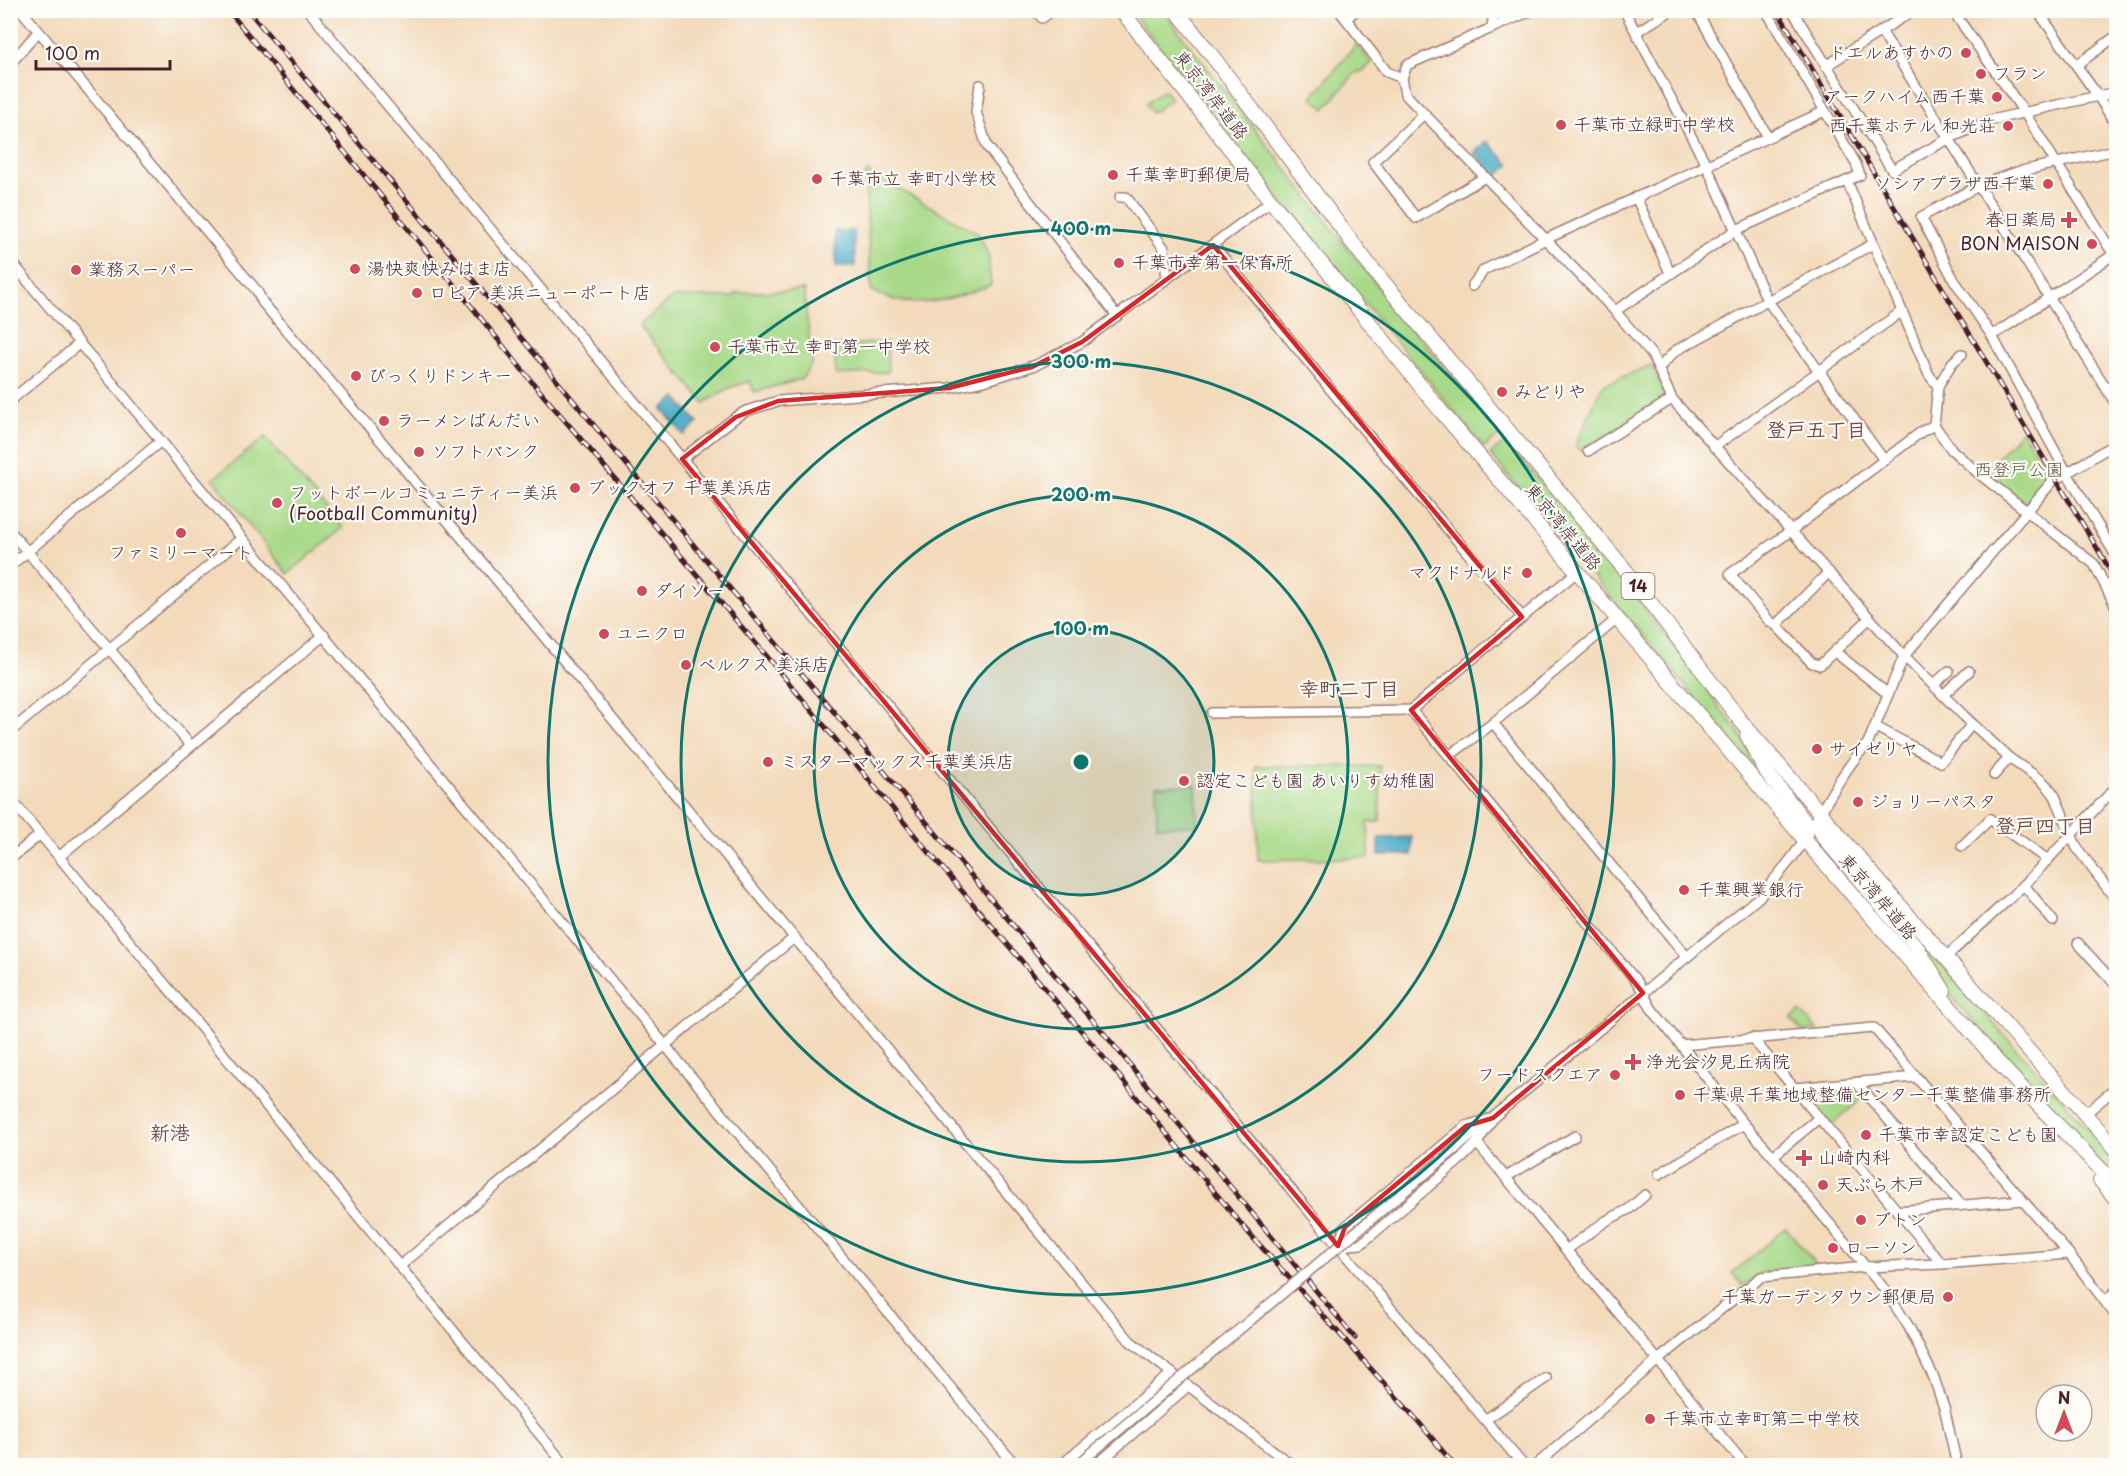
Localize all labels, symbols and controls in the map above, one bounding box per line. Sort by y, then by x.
scale bar [36,33,170,71]
place label: ドエルあすかの [1828,38,1954,65]
text: 100 m [45,39,100,66]
street label: 東京湾岸道路 [1168,43,1256,145]
marker: ドエルあすかの [1959,46,1973,60]
place label: フラン [1993,59,2047,86]
marker: フラン [1974,67,1988,81]
place label: アークハイム西千葉 [1825,82,1985,109]
marker: アークハイム西千葉 [1990,90,2004,104]
place label: 千葉市立緑町中学校 [1573,110,1735,137]
place label: 西千葉ホテル 和光荘 [1829,111,1996,138]
marker: 千葉市立緑町中学校 [1554,118,1568,132]
marker: 西千葉ホテル 和光荘 [2001,119,2015,133]
place label: 千葉幸町郵便局 [1125,160,1251,187]
place label: 千葉市立 幸町小学校 [829,164,997,191]
marker: 千葉幸町郵便局 [1106,168,1120,182]
place label: ソシアプラザ西千葉 [1874,169,2036,196]
marker: 千葉市立 幸町小学校 [810,172,824,186]
marker: ソシアプラザ西千葉 [2041,177,2055,191]
place label: 春日薬局 [1985,205,2057,232]
marker: 春日薬局 [2062,213,2076,227]
text: 400 m [1051,214,1111,241]
place label: BON MAISON [1960,229,2080,256]
marker: BON MAISON [2085,237,2099,251]
place label: 千葉市幸第一保育所 [1131,248,1293,275]
place label: 湯快爽快みはま店 [367,254,511,281]
place label: 業務スーパー [88,255,195,282]
marker: 千葉市幸第一保育所 [1112,256,1126,270]
marker: 湯快爽快みはま店 [348,262,362,276]
marker: 業務スーパー [69,263,83,277]
place label: ロピア 美浜ニューポート店 [429,278,651,305]
marker: ロピア 美浜ニューポート店 [410,286,424,300]
place label: 千葉市立 幸町第一中学校 [727,332,931,359]
marker: 千葉市立 幸町第一中学校 [708,340,722,354]
text: 300 m [1051,347,1111,374]
place label: びっくりドンキー [368,361,512,388]
marker: びっくりドンキー [349,369,363,383]
place label: みどりや [1514,377,1586,404]
marker: みどりや [1495,385,1509,399]
place label: ラーメンばんだい [396,406,540,433]
marker: ラーメンばんだい [377,414,391,428]
district label: 登戸五丁目 [1766,414,1866,444]
place label: ソフトバンク [431,437,539,464]
marker: ソフトバンク [412,445,426,459]
park label: 西登戸公園 [1974,455,2064,482]
place label: ブックオフ 千葉美浜店 [587,473,773,500]
street label: 東京湾岸道路 [1519,476,1609,576]
place label: フットボールコミュニティー美浜 (Football Community) [289,478,558,526]
text: 200 m [1051,480,1111,507]
marker: ブックオフ 千葉美浜店 [568,481,582,495]
marker: フットボールコミュニティー美浜 (Football Community) [270,496,284,510]
marker: ファミリーマート [174,526,188,540]
place label: ファミリーマート [109,538,253,565]
place label: マクドナルド [1408,558,1515,585]
marker: マクドナルド [1520,566,1534,580]
road number: 14 [1622,573,1654,599]
place label: ダイソー [654,576,724,603]
marker: ダイソー [635,584,649,598]
text: 100 m [1053,614,1109,641]
place label: ユニクロ [616,619,688,646]
marker: ユニクロ [597,627,611,641]
place label: ベルクス 美浜店 [698,650,830,677]
marker: ベルクス 美浜店 [679,658,693,672]
district label: 幸町二丁目 [1299,673,1399,703]
place label: サイゼリヤ [1829,734,1918,761]
marker: サイゼリヤ [1810,742,1824,756]
place label: ミスターマックス千葉美浜店 [780,747,1014,774]
centre of rings [1071,752,1091,772]
marker: ミスターマックス千葉美浜店 [761,755,775,769]
place label: 認定こども園 あいりす幼稚園 [1196,766,1436,793]
marker: 認定こども園 あいりす幼稚園 [1177,774,1191,788]
place label: ジョリーパスタ [1870,787,1996,814]
marker: ジョリーパスタ [1851,795,1865,809]
district label: 登戸四丁目 [1995,810,2095,840]
street label: 東京湾岸道路 [1834,846,1925,946]
place label: 千葉興業銀行 [1696,875,1804,902]
marker: 千葉興業銀行 [1677,883,1691,897]
place label: 浄光会汐見丘病院 [1646,1047,1790,1074]
marker: 浄光会汐見丘病院 [1624,1053,1642,1071]
place label: フードスクエア [1477,1060,1603,1087]
marker: フードスクエア [1608,1068,1622,1082]
place label: 千葉県千葉地域整備センター千葉整備事務所 [1692,1080,2051,1107]
marker: 千葉県千葉地域整備センター千葉整備事務所 [1673,1088,1687,1102]
district label: 新港 [150,1117,190,1147]
place label: 千葉市幸認定こども園 [1878,1120,2058,1147]
marker: 千葉市幸認定こども園 [1859,1128,1873,1142]
place label: 山崎内科 [1818,1143,1890,1170]
marker: 山崎内科 [1795,1149,1813,1167]
place label: 天ぷら木戸 [1835,1170,1925,1197]
marker: 天ぷら木戸 [1816,1178,1830,1192]
place label: ブトン [1873,1205,1927,1232]
marker: ブトン [1854,1213,1868,1227]
place label: ローソン [1845,1233,1917,1260]
marker: ローソン [1826,1241,1840,1255]
place label: 千葉ガーデンタウン郵便局 [1721,1282,1936,1309]
marker: 千葉ガーデンタウン郵便局 [1941,1290,1955,1304]
north arrow [2034,1383,2094,1443]
text: N [2058,1385,2070,1409]
place label: 千葉市立幸町第二中学校 [1662,1404,1860,1431]
marker: 千葉市立幸町第二中学校 [1643,1412,1657,1426]

